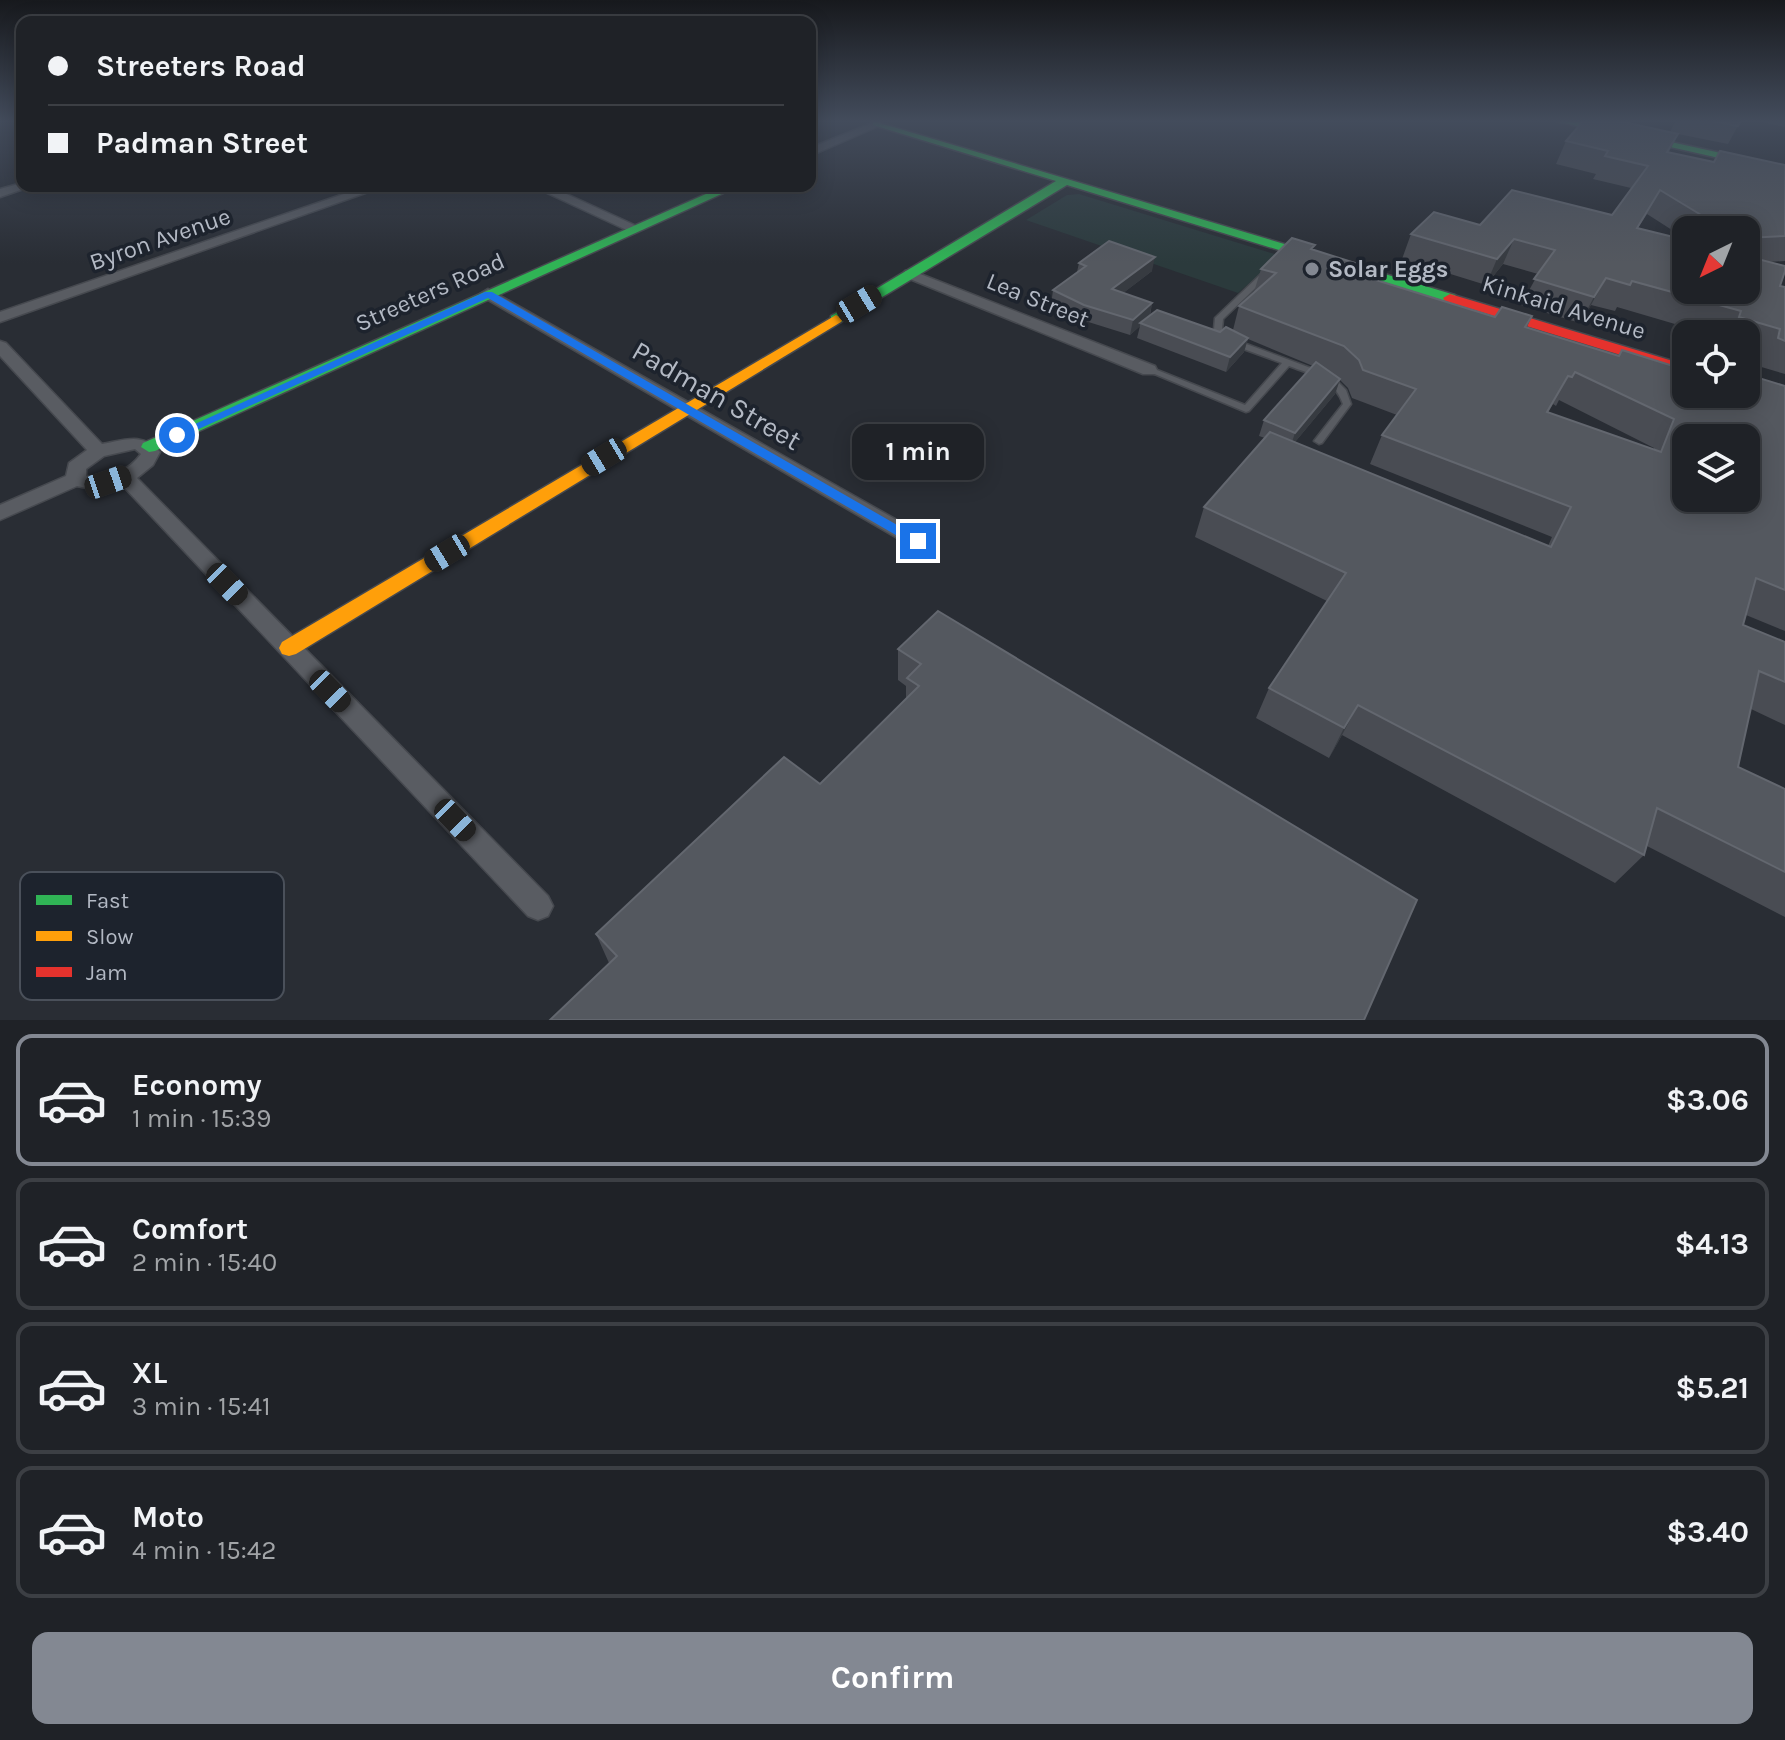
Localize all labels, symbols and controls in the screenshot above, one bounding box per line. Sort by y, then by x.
text: Streeters Road [96,48,306,84]
text: Padman Street [96,125,308,161]
street label: Byron Avenue [86,202,234,276]
north arrow [1672,216,1760,304]
map controls [1672,216,1760,512]
street label: Streeters Road [351,247,509,337]
place label: Solar Eggs [1328,255,1448,283]
marker: Solar Eggs [1303,260,1321,278]
street label: Lea Street [983,267,1093,333]
street label: Kinkaid Avenue [1479,269,1649,345]
car [832,281,886,327]
button: locate [1672,320,1760,408]
street label: Padman Street [626,334,807,457]
route start [159,417,195,453]
button: layers [1672,424,1760,512]
callout: 1 min [852,425,984,481]
car [577,434,631,480]
text: 1 min [885,436,951,467]
car [81,463,135,501]
route end [900,523,936,559]
car [420,530,474,576]
car [202,558,252,610]
car [305,665,355,717]
car [430,794,480,846]
legend [20,872,284,1000]
text: Fast [86,888,129,914]
text: Slow [86,924,133,950]
text: Jam [86,960,128,986]
icon: car [36,1064,108,1136]
text: Economy [132,1067,262,1103]
text: $3.06 [1666,1082,1749,1118]
text: 1 min · 15:39 [132,1103,271,1134]
icon: car [36,1208,108,1280]
text: Comfort [132,1211,248,1247]
text: $4.13 [1675,1226,1749,1262]
text: 2 min · 15:40 [132,1247,277,1278]
icon: car [36,1352,108,1424]
text: XL [132,1355,167,1391]
text: $5.21 [1676,1370,1749,1406]
text: 3 min · 15:41 [132,1391,271,1422]
icon: car [36,1496,108,1568]
text: Moto [132,1499,204,1535]
text: $3.40 [1666,1514,1749,1550]
text: 4 min · 15:42 [132,1535,276,1566]
button: Confirm [32,1632,1753,1724]

